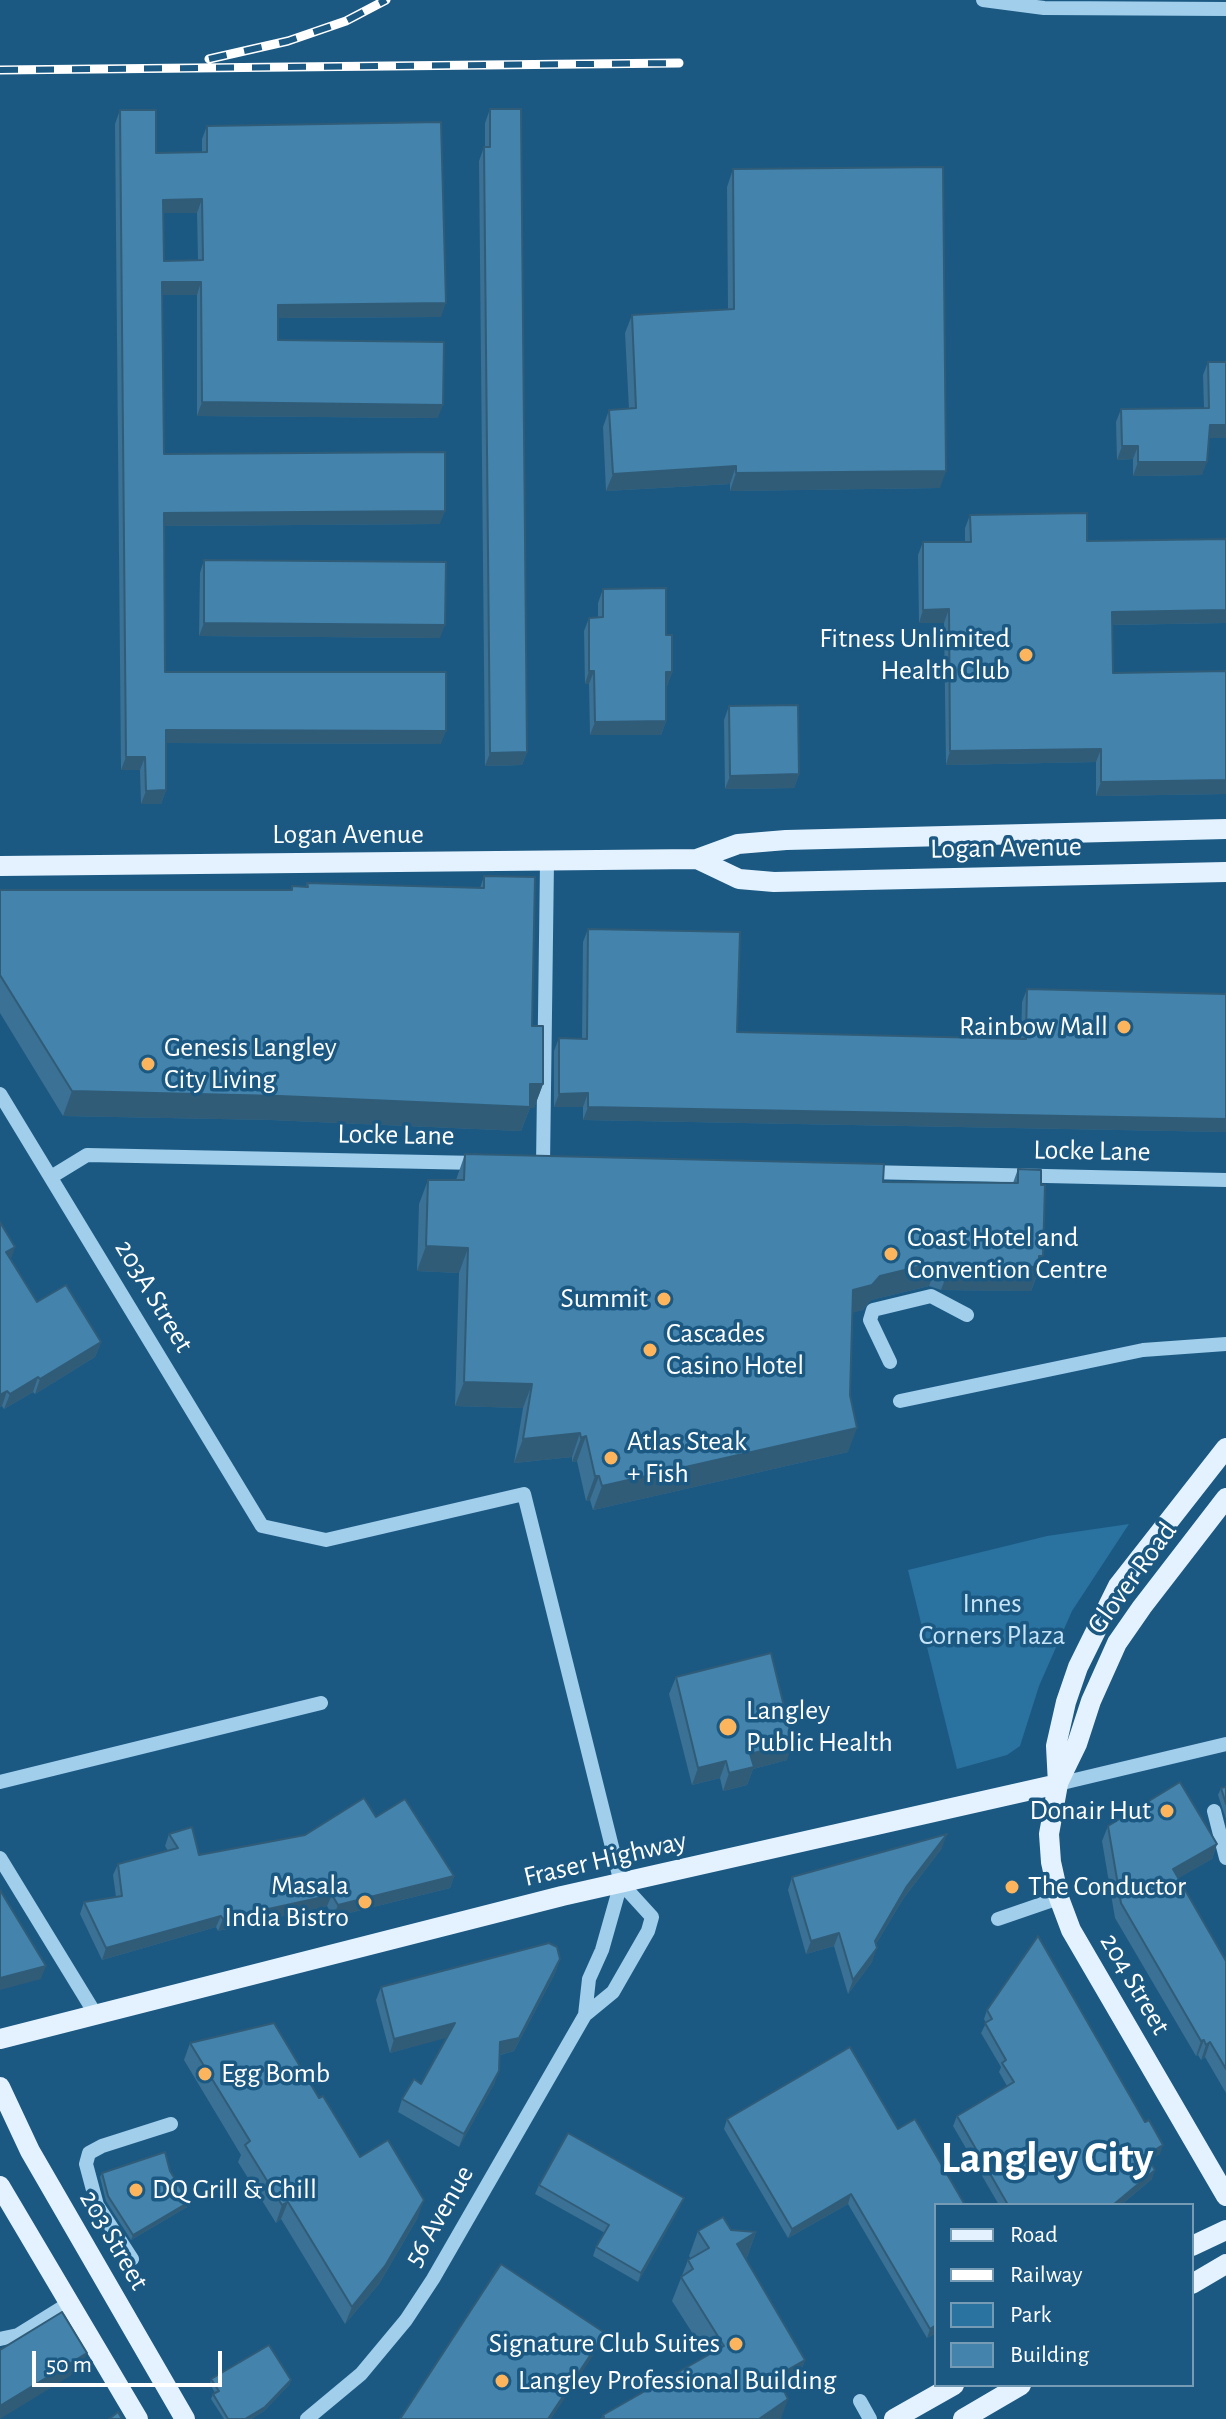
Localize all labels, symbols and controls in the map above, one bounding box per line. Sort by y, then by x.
place label: Fitness Unlimited Health Club [819,622,1010,688]
marker: Fitness Unlimited Health Club [1017,646,1035,664]
street label: Logan Avenue [272,818,424,852]
street label: Logan Avenue [930,830,1082,866]
place label: Rainbow Mall [959,1010,1108,1044]
marker: Rainbow Mall [1115,1018,1133,1036]
place label: Genesis Langley City Living [164,1031,337,1097]
marker: Genesis Langley City Living [139,1055,157,1073]
street label: Locke Lane [337,1117,455,1153]
street label: Locke Lane [1033,1133,1151,1169]
place label: Coast Hotel and Convention Centre [907,1221,1108,1287]
street label: 203A Street [107,1233,201,1359]
marker: Coast Hotel and Convention Centre [882,1245,900,1263]
place label: Summit [561,1282,648,1316]
marker: Summit [655,1290,673,1308]
place label: Cascades Casino Hotel [666,1317,804,1383]
marker: Cascades Casino Hotel [641,1341,659,1359]
place label: Atlas Steak + Fish [627,1425,747,1491]
marker: Atlas Steak + Fish [602,1449,620,1467]
street label: Glover Road [1080,1515,1184,1641]
park label: Innes Corners Plaza [919,1587,1065,1653]
place label: Langley Public Health [746,1694,893,1760]
marker: Langley Public Health [717,1716,739,1738]
place label: Donair Hut [1030,1794,1151,1828]
marker: Donair Hut [1158,1802,1176,1820]
street label: Fraser Highway [520,1824,690,1894]
place label: Masala India Bistro [225,1869,349,1935]
place label: The Conductor [1028,1870,1186,1904]
marker: The Conductor [1003,1878,1021,1896]
marker: Masala India Bistro [356,1893,374,1911]
street label: 204 Street [1093,1927,1177,2041]
place label: Egg Bomb [221,2057,330,2091]
marker: Egg Bomb [196,2065,214,2083]
district label: Langley City [941,2133,1153,2185]
street label: 56 Avenue [397,2159,481,2273]
place label: DQ Grill & Chill [152,2173,317,2207]
marker: DQ Grill & Chill [127,2181,145,2199]
street label: 203 Street [72,2184,156,2296]
legend [934,2203,1194,2387]
text: Road [1010,2223,1058,2247]
text: Railway [1010,2263,1082,2287]
text: Park [1010,2303,1051,2327]
place label: Signature Club Suites [489,2327,720,2361]
scale bar [36,2335,226,2385]
marker: Signature Club Suites [727,2335,745,2353]
text: Building [1010,2343,1089,2367]
text: 50 m [46,2353,92,2377]
place label: Langley Professional Building [518,2364,836,2398]
marker: Langley Professional Building [493,2372,511,2390]

